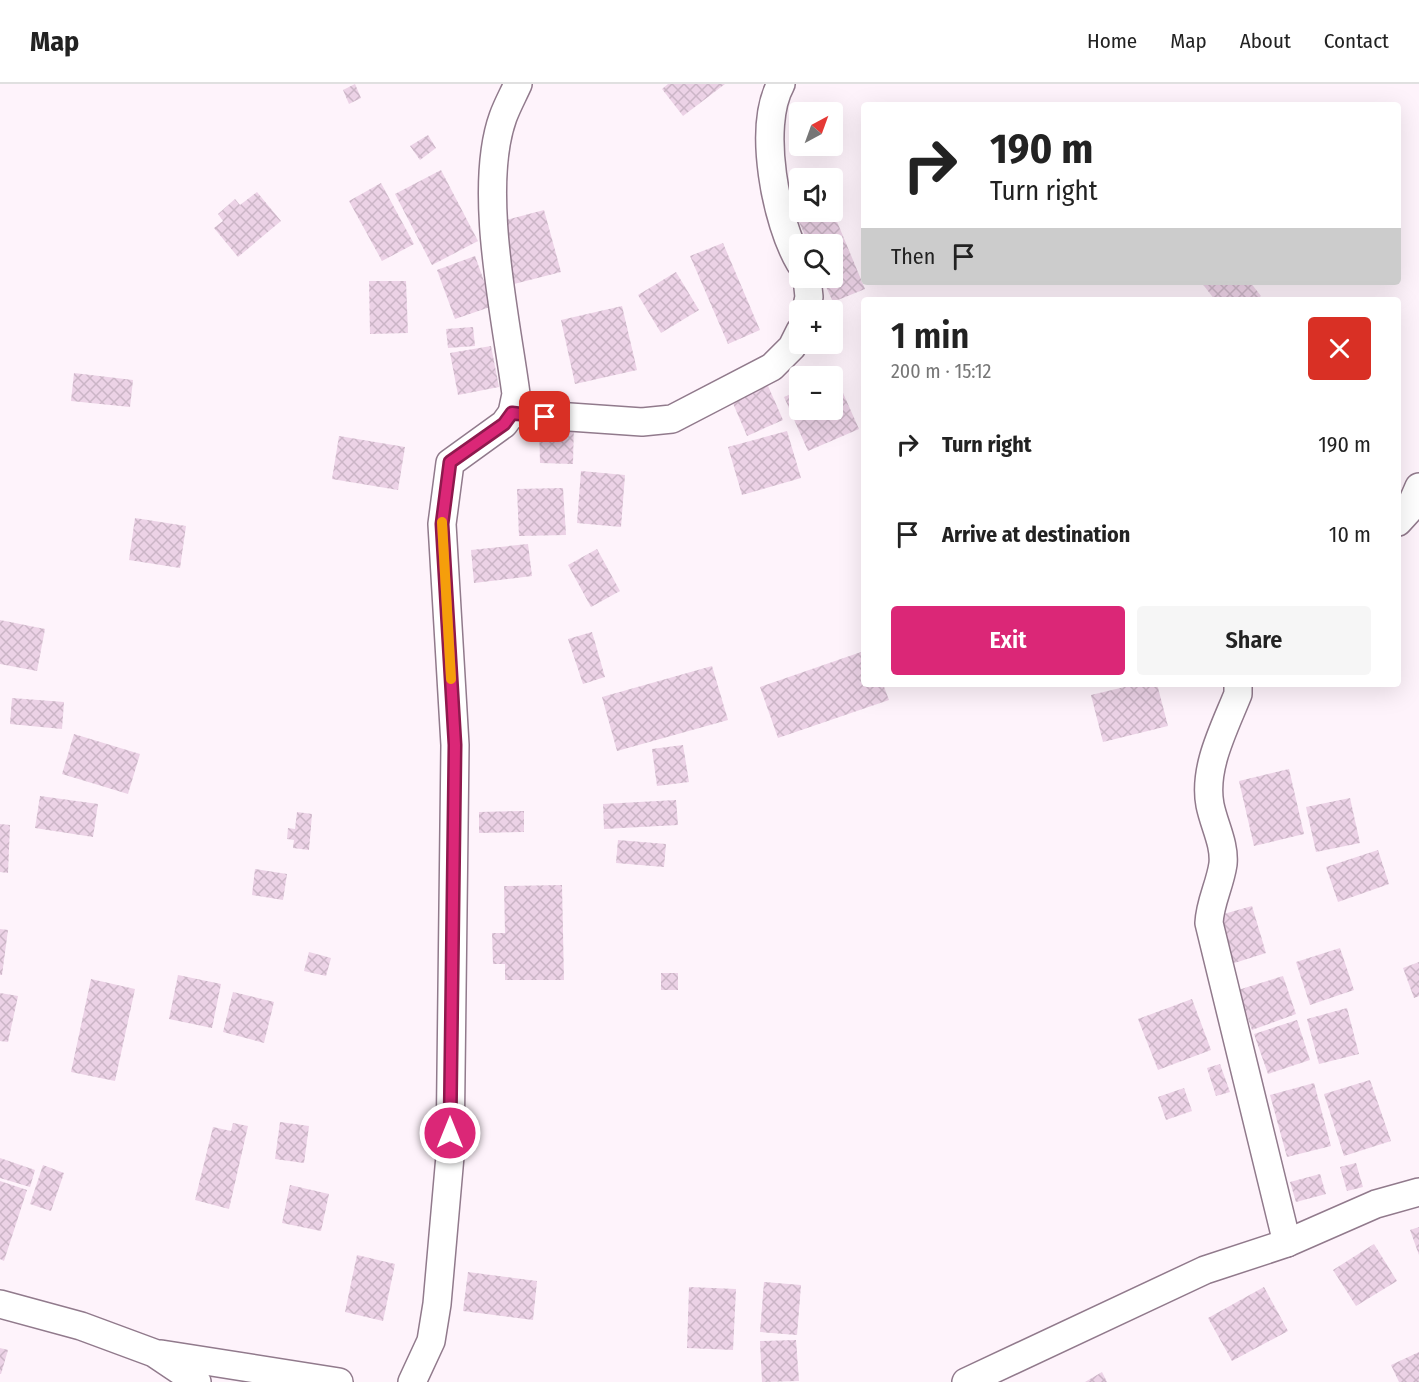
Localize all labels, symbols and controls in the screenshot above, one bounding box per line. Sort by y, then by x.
text: Map [30,25,79,58]
text: Home [1087,28,1137,54]
text: Map [1170,28,1207,54]
text: About [1240,28,1291,54]
text: Contact [1324,28,1389,54]
north arrow [789,102,843,156]
map controls [789,102,843,420]
text: 190 m [990,124,1093,174]
icon: right [891,126,969,204]
button: sound [789,168,843,222]
text: Turn right [990,175,1098,207]
button: search [789,234,843,288]
icon: arrive [947,240,980,273]
text: Then [891,243,935,270]
button: + [789,300,843,354]
text: 1 min [891,314,969,358]
button: close [1308,317,1371,380]
text: 200 m · 15:12 [891,359,991,383]
button: − [789,366,843,420]
pin [519,391,570,442]
icon: arrive [528,400,561,433]
icon: right [891,428,924,461]
text: Turn right [942,431,1031,458]
text: 190 m [1318,431,1371,458]
icon: arrive [891,518,924,551]
text: Arrive at destination [942,521,1130,548]
text: 10 m [1329,521,1371,548]
button: Exit [891,606,1125,675]
button: Share [1137,606,1371,675]
position arrow [418,1101,482,1165]

